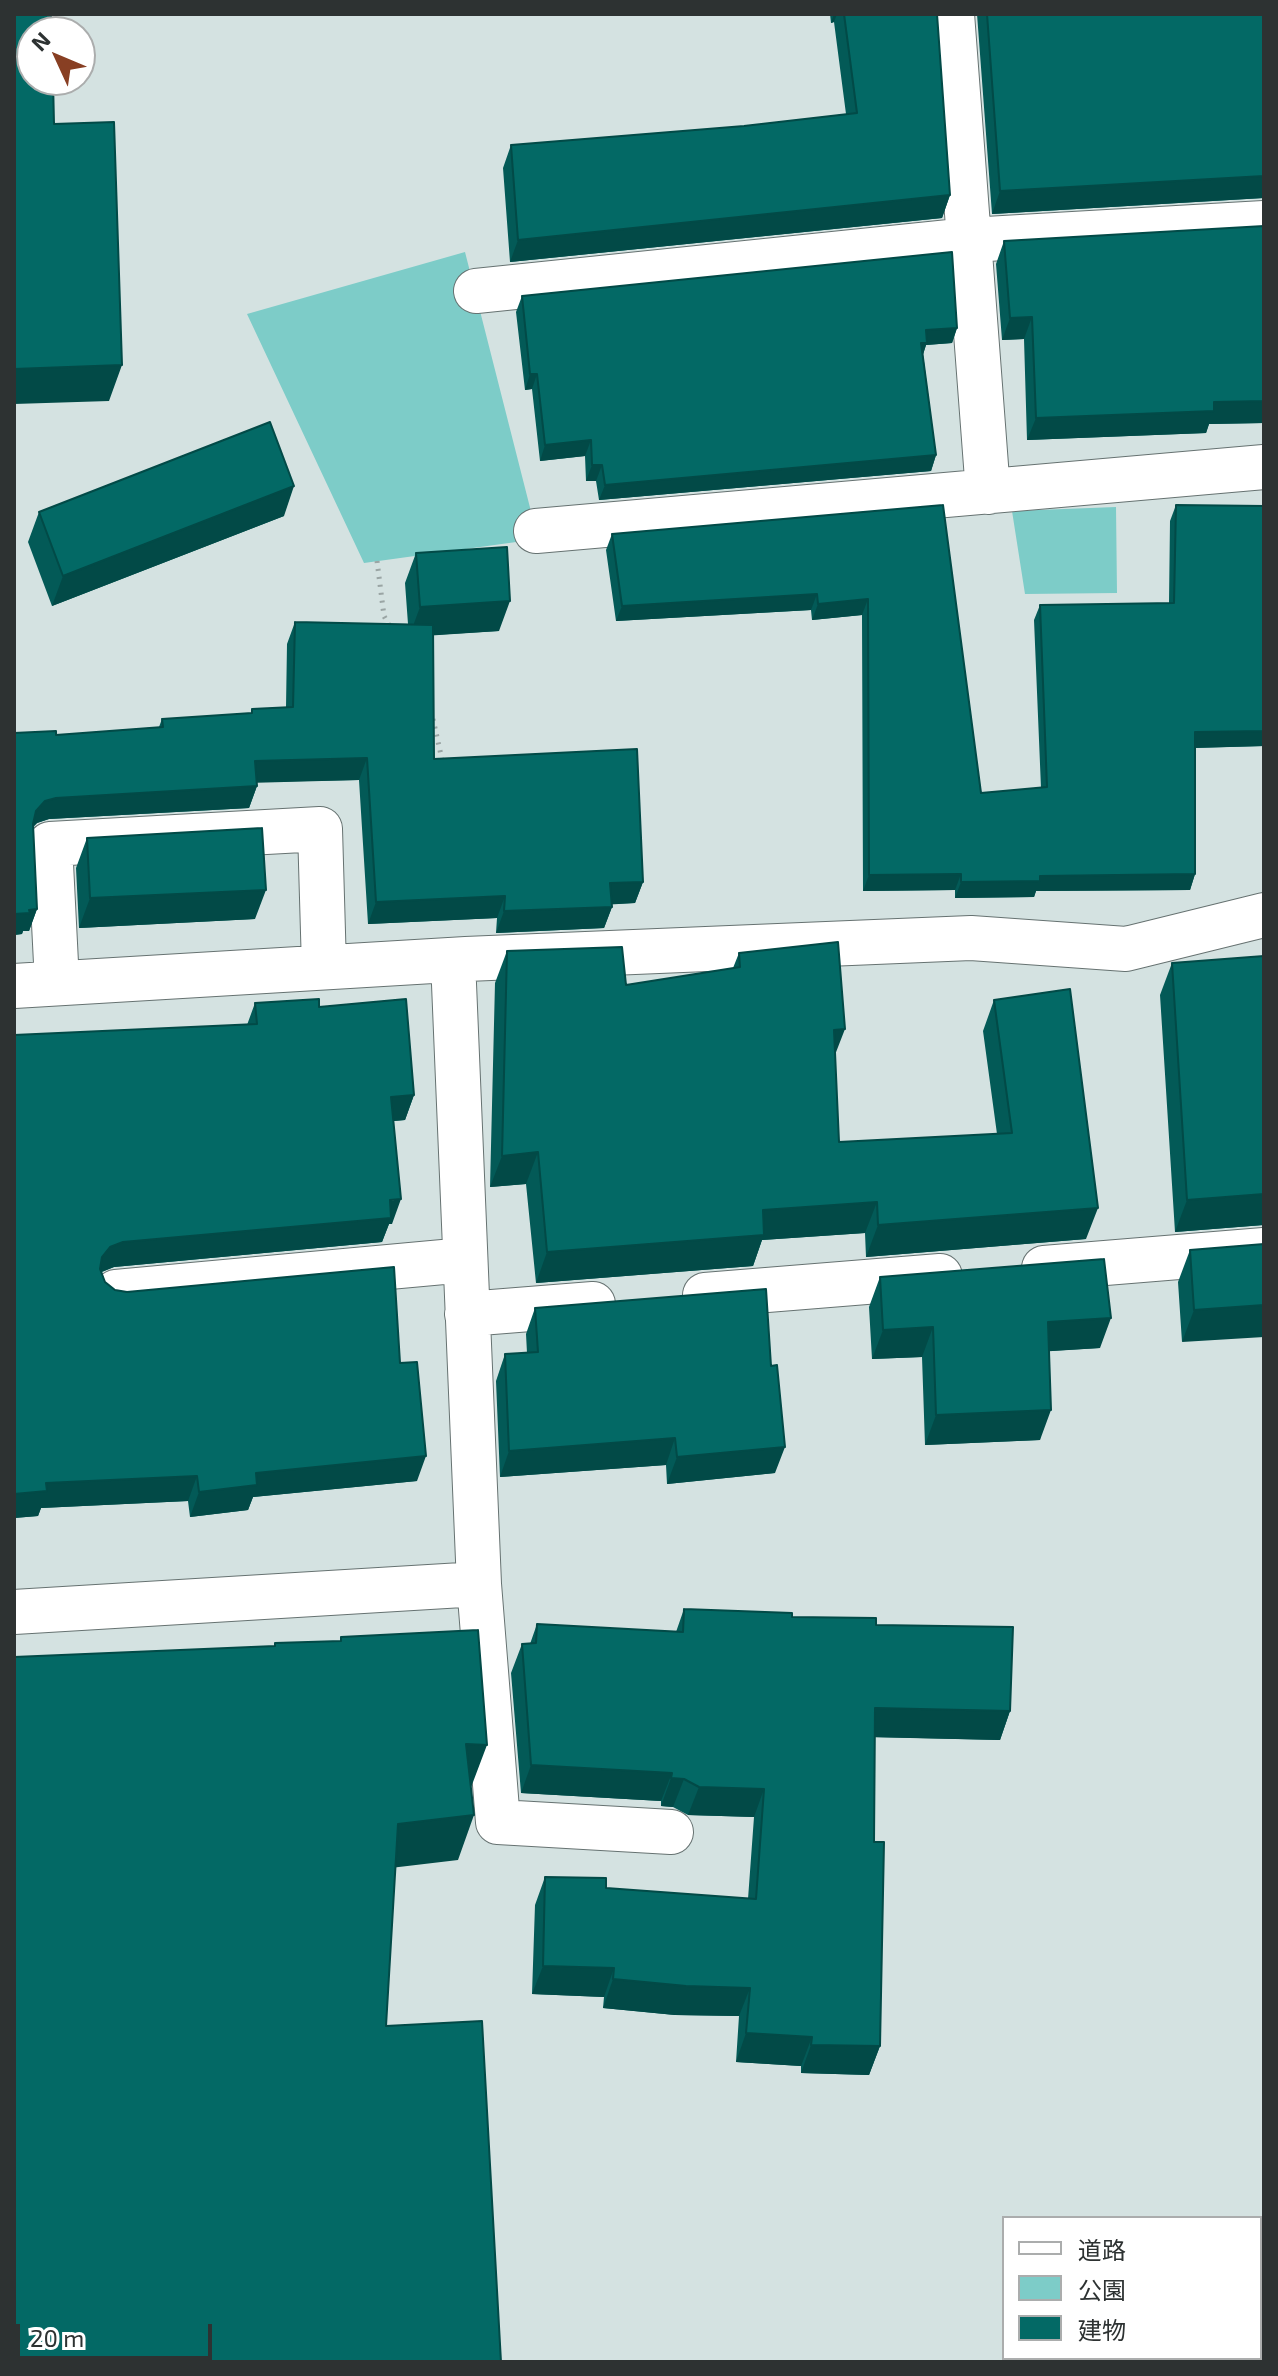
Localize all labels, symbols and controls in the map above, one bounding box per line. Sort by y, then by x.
north arrow [16,16,96,96]
text: N [25,26,55,55]
legend [1002,2216,1262,2360]
text: 道路 [1078,2235,1126,2264]
text: 公園 [1078,2275,1126,2304]
scale bar [20,2308,216,2358]
text: 建物 [1078,2315,1126,2344]
text: 20 m [30,2323,84,2352]

